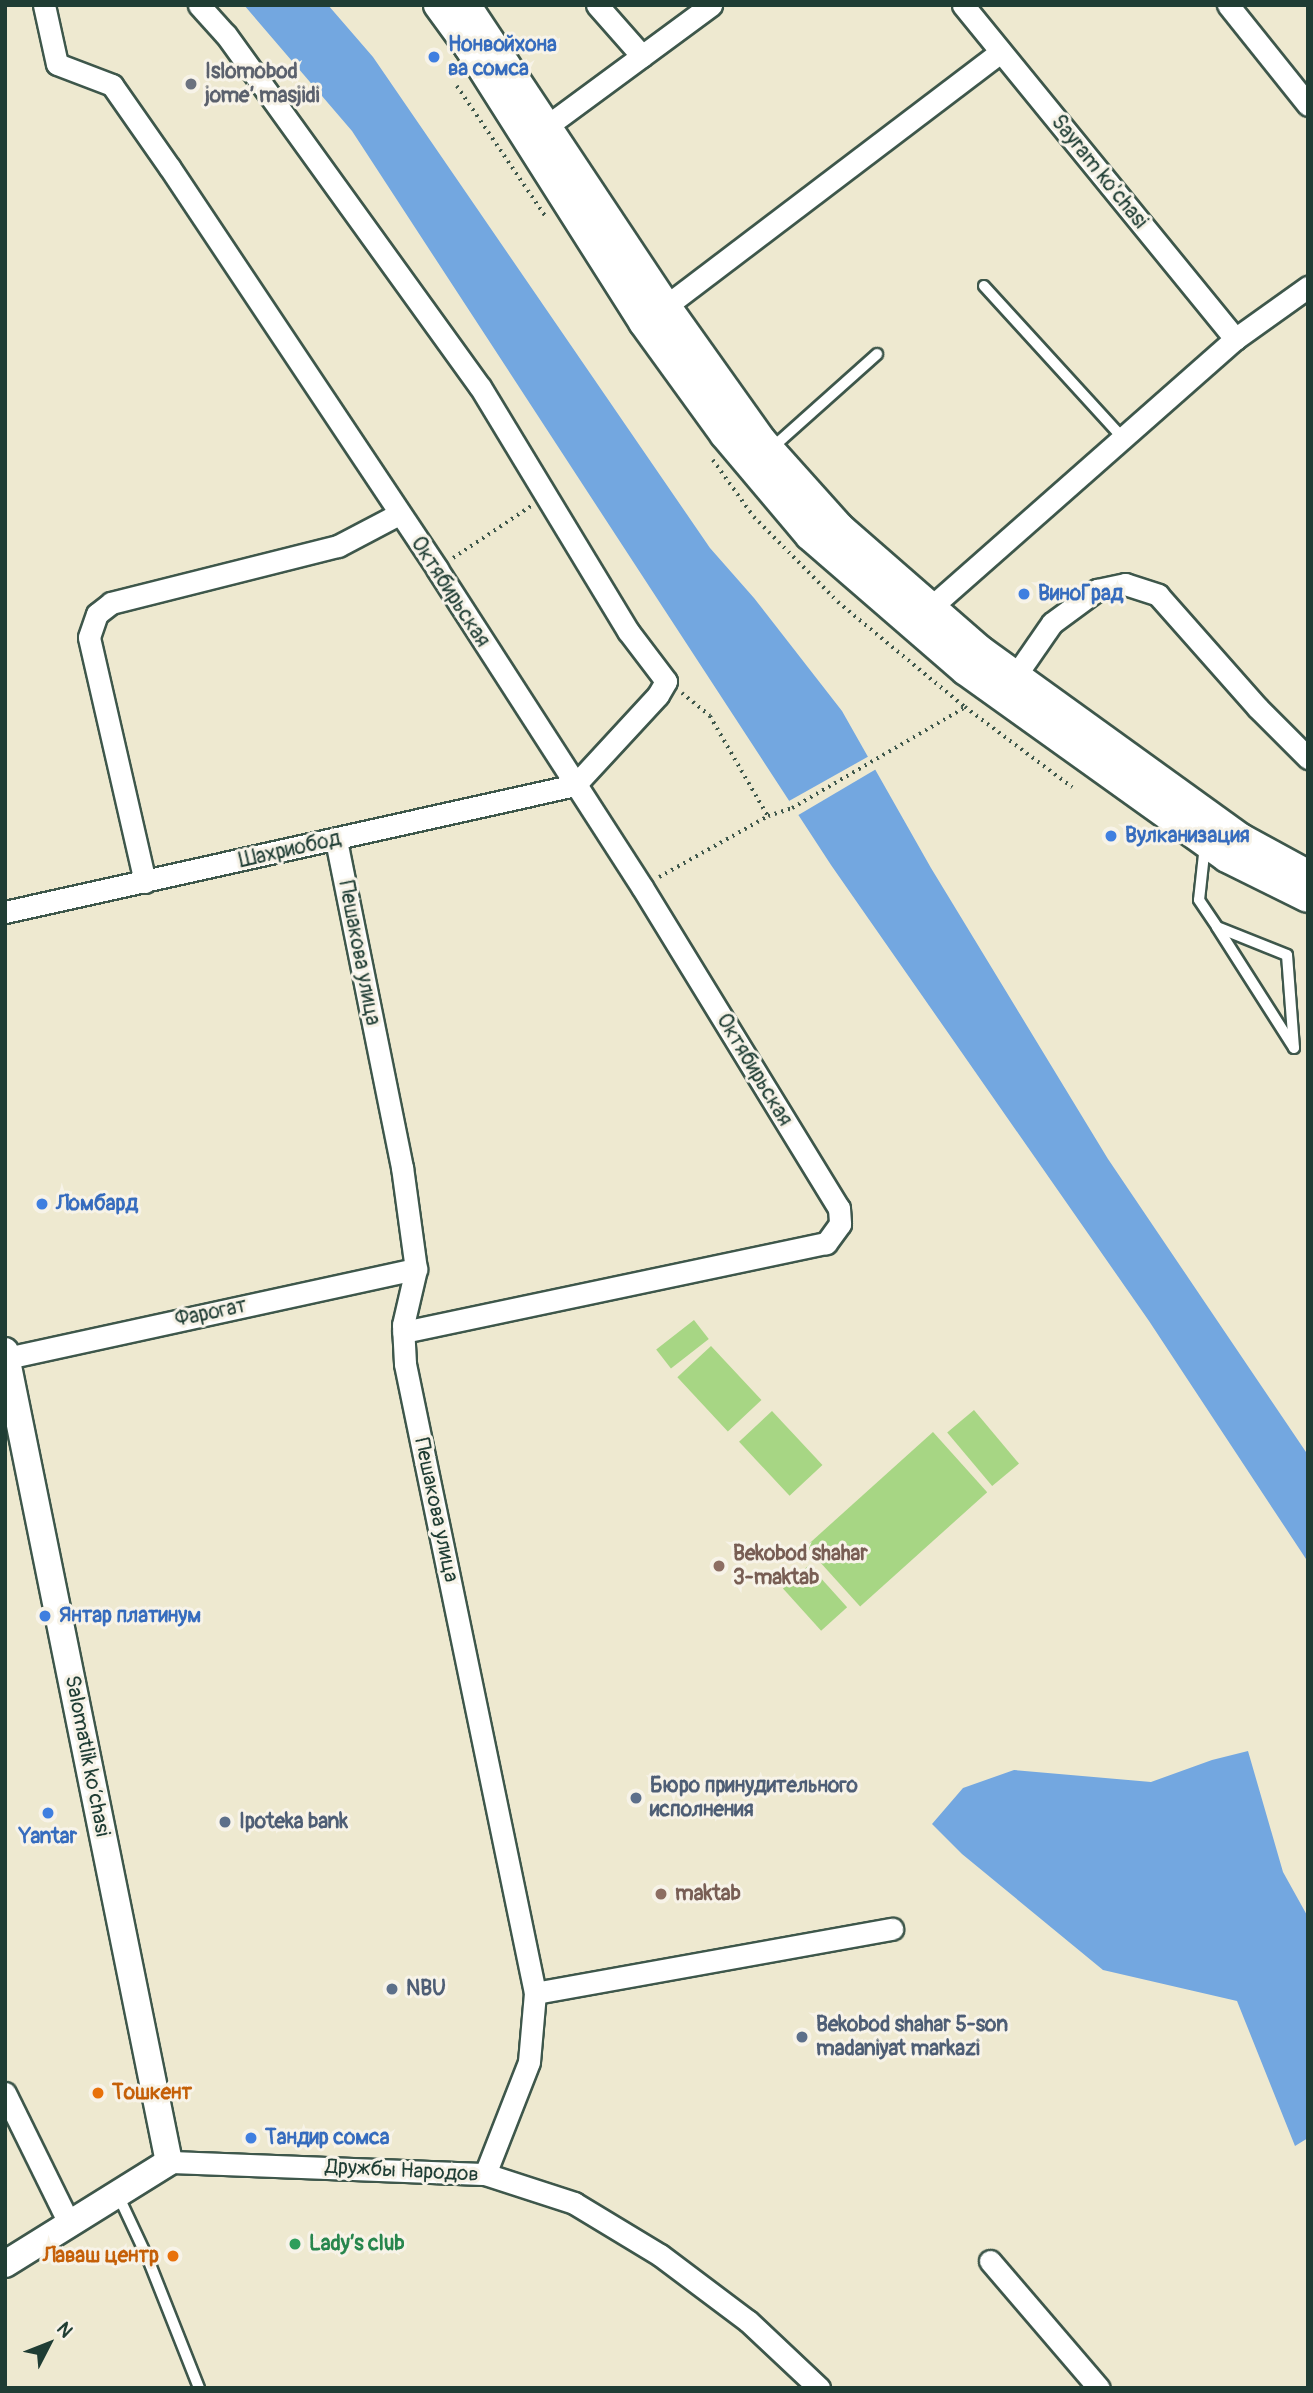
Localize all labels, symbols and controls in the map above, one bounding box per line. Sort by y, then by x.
place label: Нонвойхона ва сомса [448,32,557,82]
marker: Нонвойхона ва сомса [426,49,442,65]
place label: Islomobod jome’ masjidi [205,59,319,109]
marker: Islomobod jome’ masjidi [183,76,199,92]
street label: Sayram ko'chasi [1045,110,1153,234]
street label: Октябирьская [405,532,495,652]
place label: ВиноГрад [1038,581,1123,607]
marker: ВиноГрад [1016,586,1032,602]
place label: Вулканизация [1125,823,1250,849]
street label: Шахриобод [237,826,343,874]
marker: Вулканизация [1103,828,1119,844]
street label: Пешакова улица [333,879,385,1027]
street label: Октябирьская [711,1009,797,1131]
place label: Ломбард [56,1191,138,1217]
marker: Ломбард [34,1196,50,1212]
street label: Фарогат [173,1293,249,1333]
street label: Пешакова улица [408,1436,464,1584]
place label: Bekobod shahar 3-maktab [733,1541,868,1591]
marker: Bekobod shahar 3-maktab [711,1558,727,1574]
place label: Янтар платинум [59,1603,201,1629]
marker: Янтар платинум [37,1608,53,1624]
street label: Salomatlik ko‘chasi [59,1673,115,1839]
place label: Бюро принудительного исполнения [650,1773,858,1823]
marker: Бюро принудительного исполнения [628,1790,644,1806]
marker: Yantar [40,1805,56,1821]
place label: Ipoteka bank [239,1809,348,1835]
marker: Ipoteka bank [217,1814,233,1830]
place label: Yantar [19,1824,77,1850]
place label: maktab [675,1881,741,1907]
marker: maktab [653,1886,669,1902]
place label: NBU [406,1976,446,2002]
marker: NBU [384,1981,400,1997]
place label: Bekobod shahar 5-son madaniyat markazi [816,2012,1008,2062]
marker: Bekobod shahar 5-son madaniyat markazi [794,2029,810,2045]
place label: Тошкент [112,2080,192,2106]
marker: Тошкент [90,2085,106,2101]
place label: Тандир сомса [265,2125,390,2151]
marker: Тандир сомса [243,2130,259,2146]
street label: Дружбы Народов [325,2154,479,2188]
place label: Lady’s club [309,2231,405,2257]
marker: Lady’s club [287,2236,303,2252]
place label: Лаваш центр [43,2243,159,2269]
marker: Лаваш центр [165,2248,181,2264]
north arrow [14,2309,84,2379]
text: N [51,2317,78,2343]

